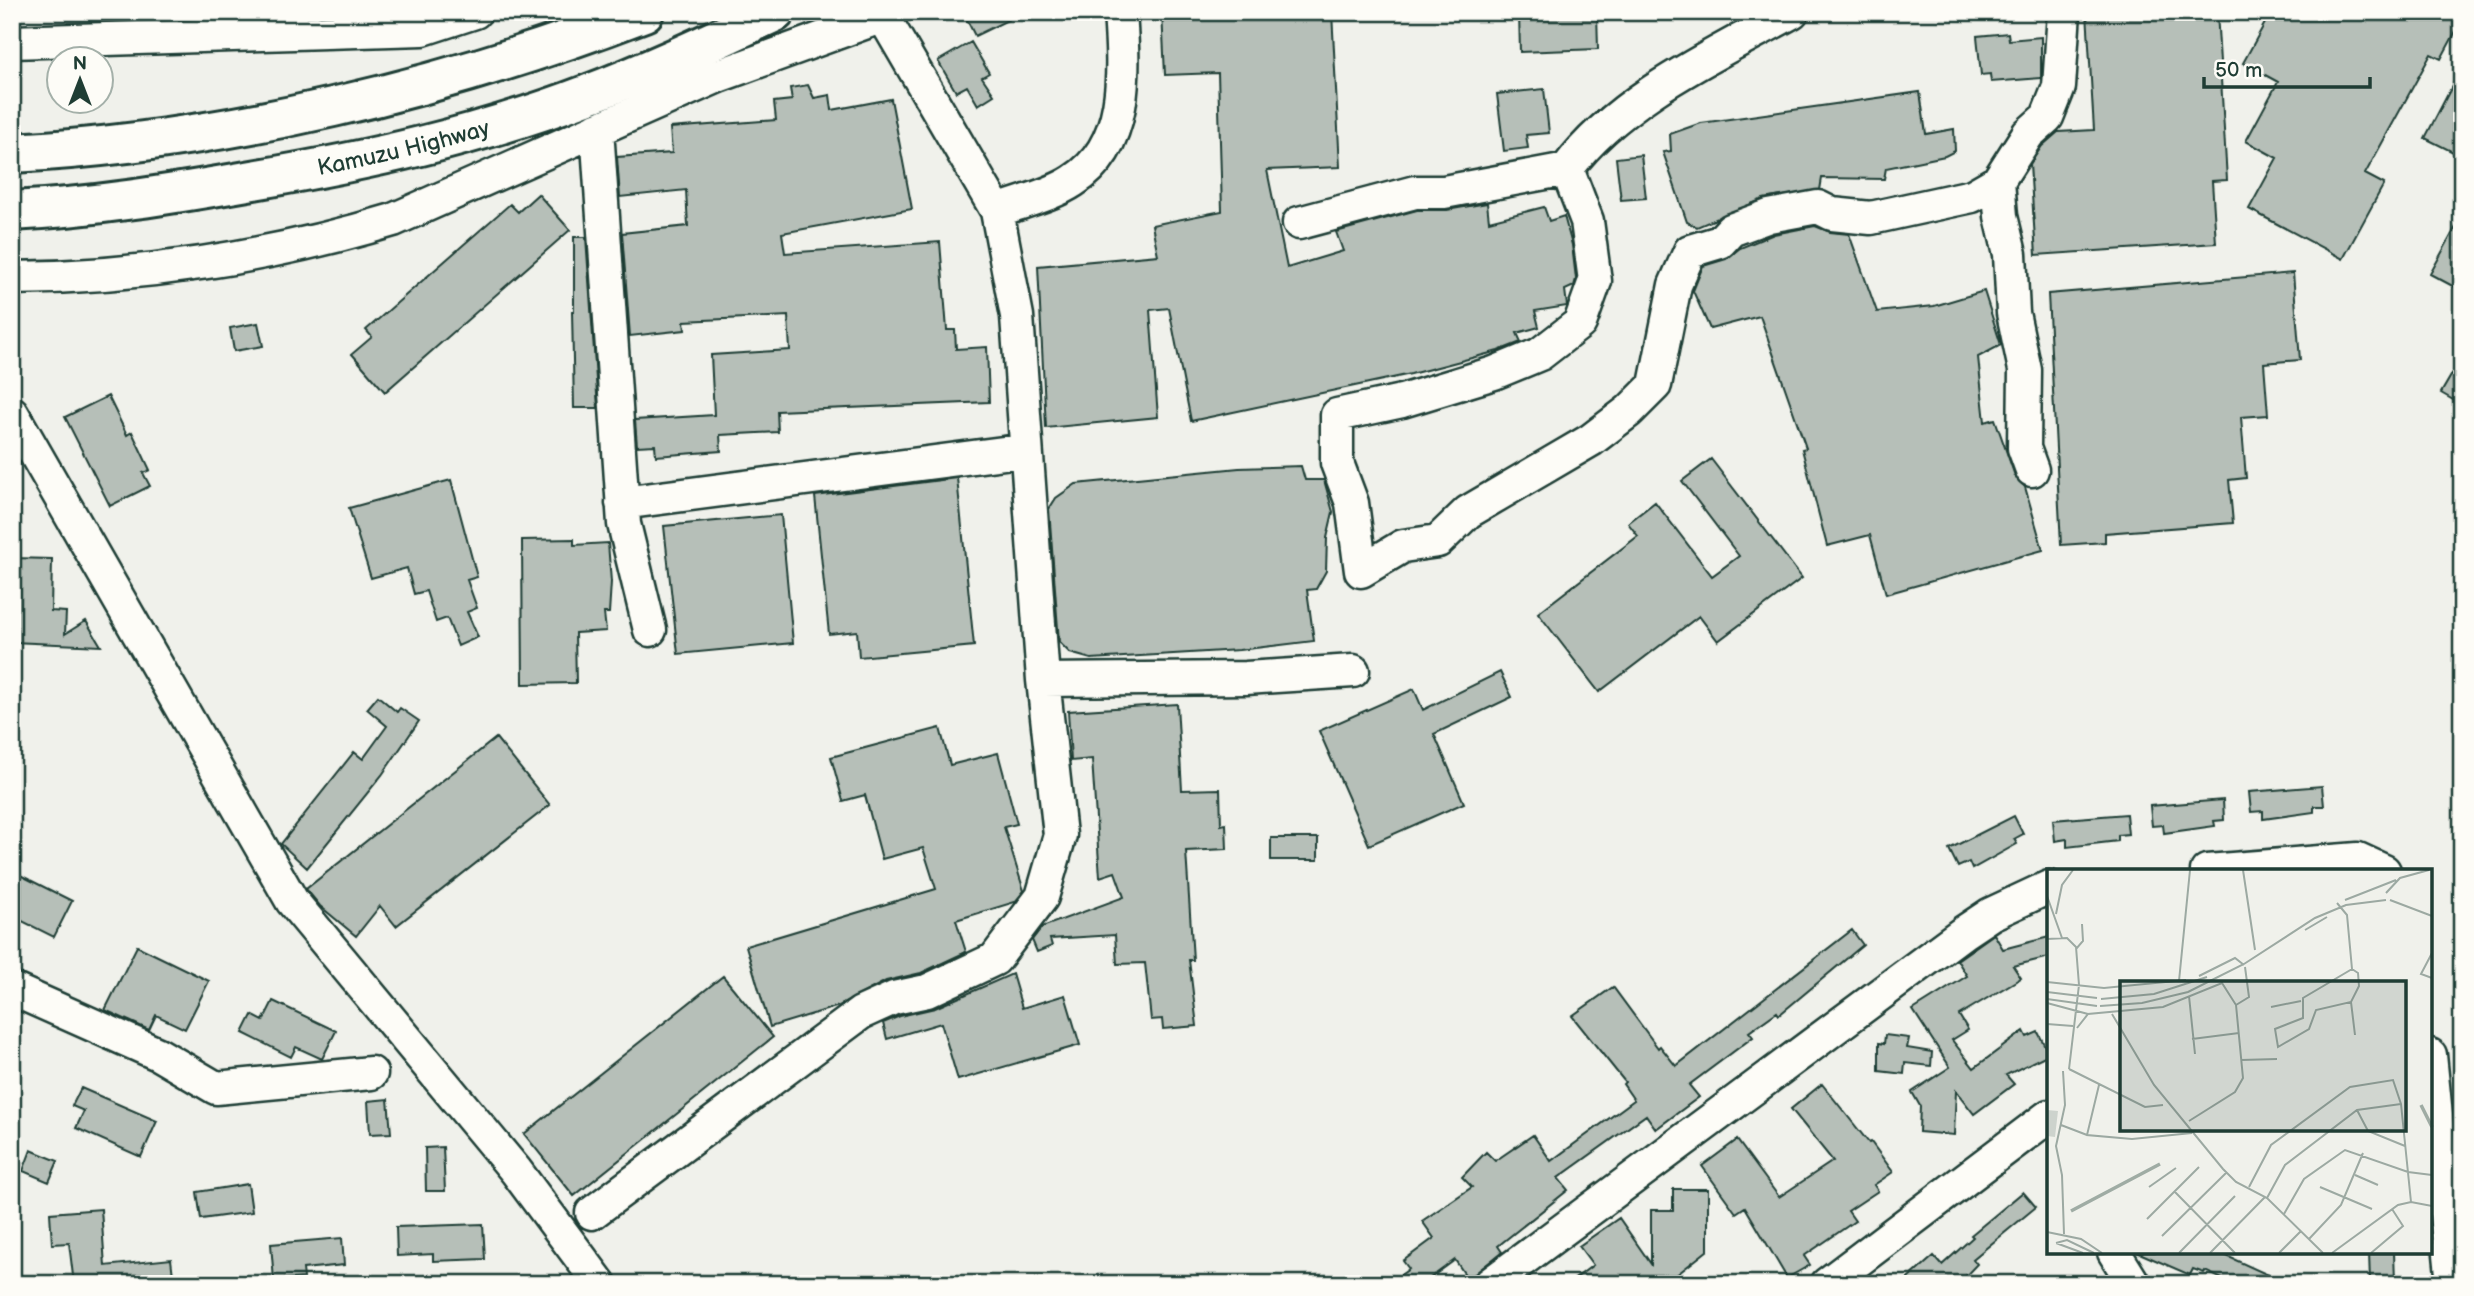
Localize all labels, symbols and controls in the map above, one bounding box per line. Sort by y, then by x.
north arrow [46,46,116,116]
scale bar [2204,46,2371,90]
text: N [73,53,87,76]
text: 50 m [2215,58,2262,83]
street label: Kamuzu Highway [315,114,494,182]
inset map [2047,869,2432,1254]

